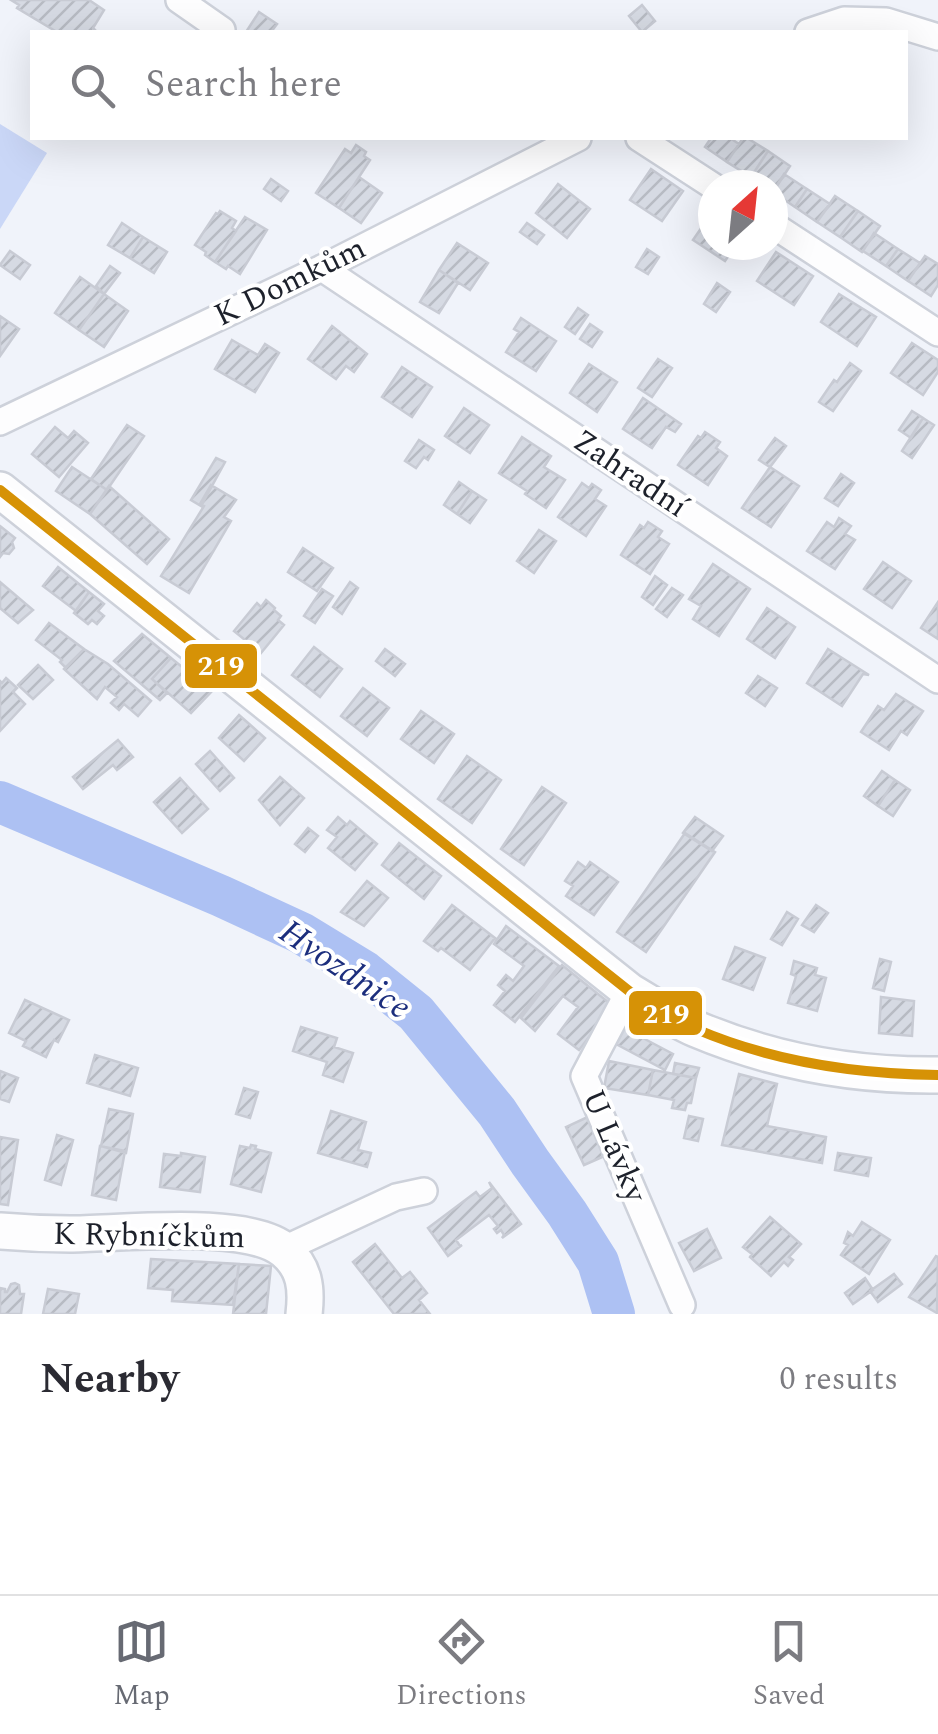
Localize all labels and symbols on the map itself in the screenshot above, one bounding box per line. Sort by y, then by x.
north arrow [698,170,788,260]
street label: K Domkům [206,224,374,340]
street label: Zahradní [562,417,699,532]
line badge: 219 [183,642,259,690]
text: 219 [197,645,245,688]
water label: Hvozdnice [268,906,422,1034]
line badge: 219 [627,989,704,1037]
text: 219 [642,993,690,1036]
street label: U Lávky [568,1082,660,1212]
street label: K Rybníčkům [52,1210,246,1262]

